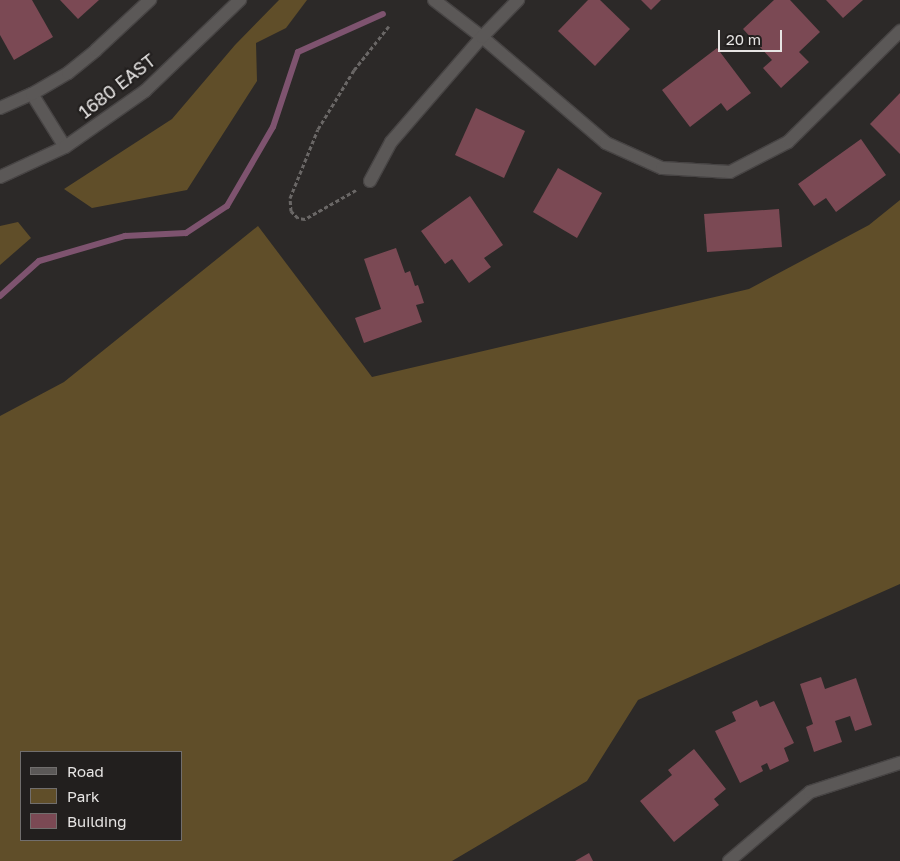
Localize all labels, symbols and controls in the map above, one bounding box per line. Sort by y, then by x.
scale bar [720,20,784,52]
text: 20 m [726,30,761,48]
street label: 1680 EAST [74,49,160,123]
legend [20,751,182,841]
text: Road [67,762,104,780]
text: Park [67,787,99,805]
text: Building [67,812,127,830]

